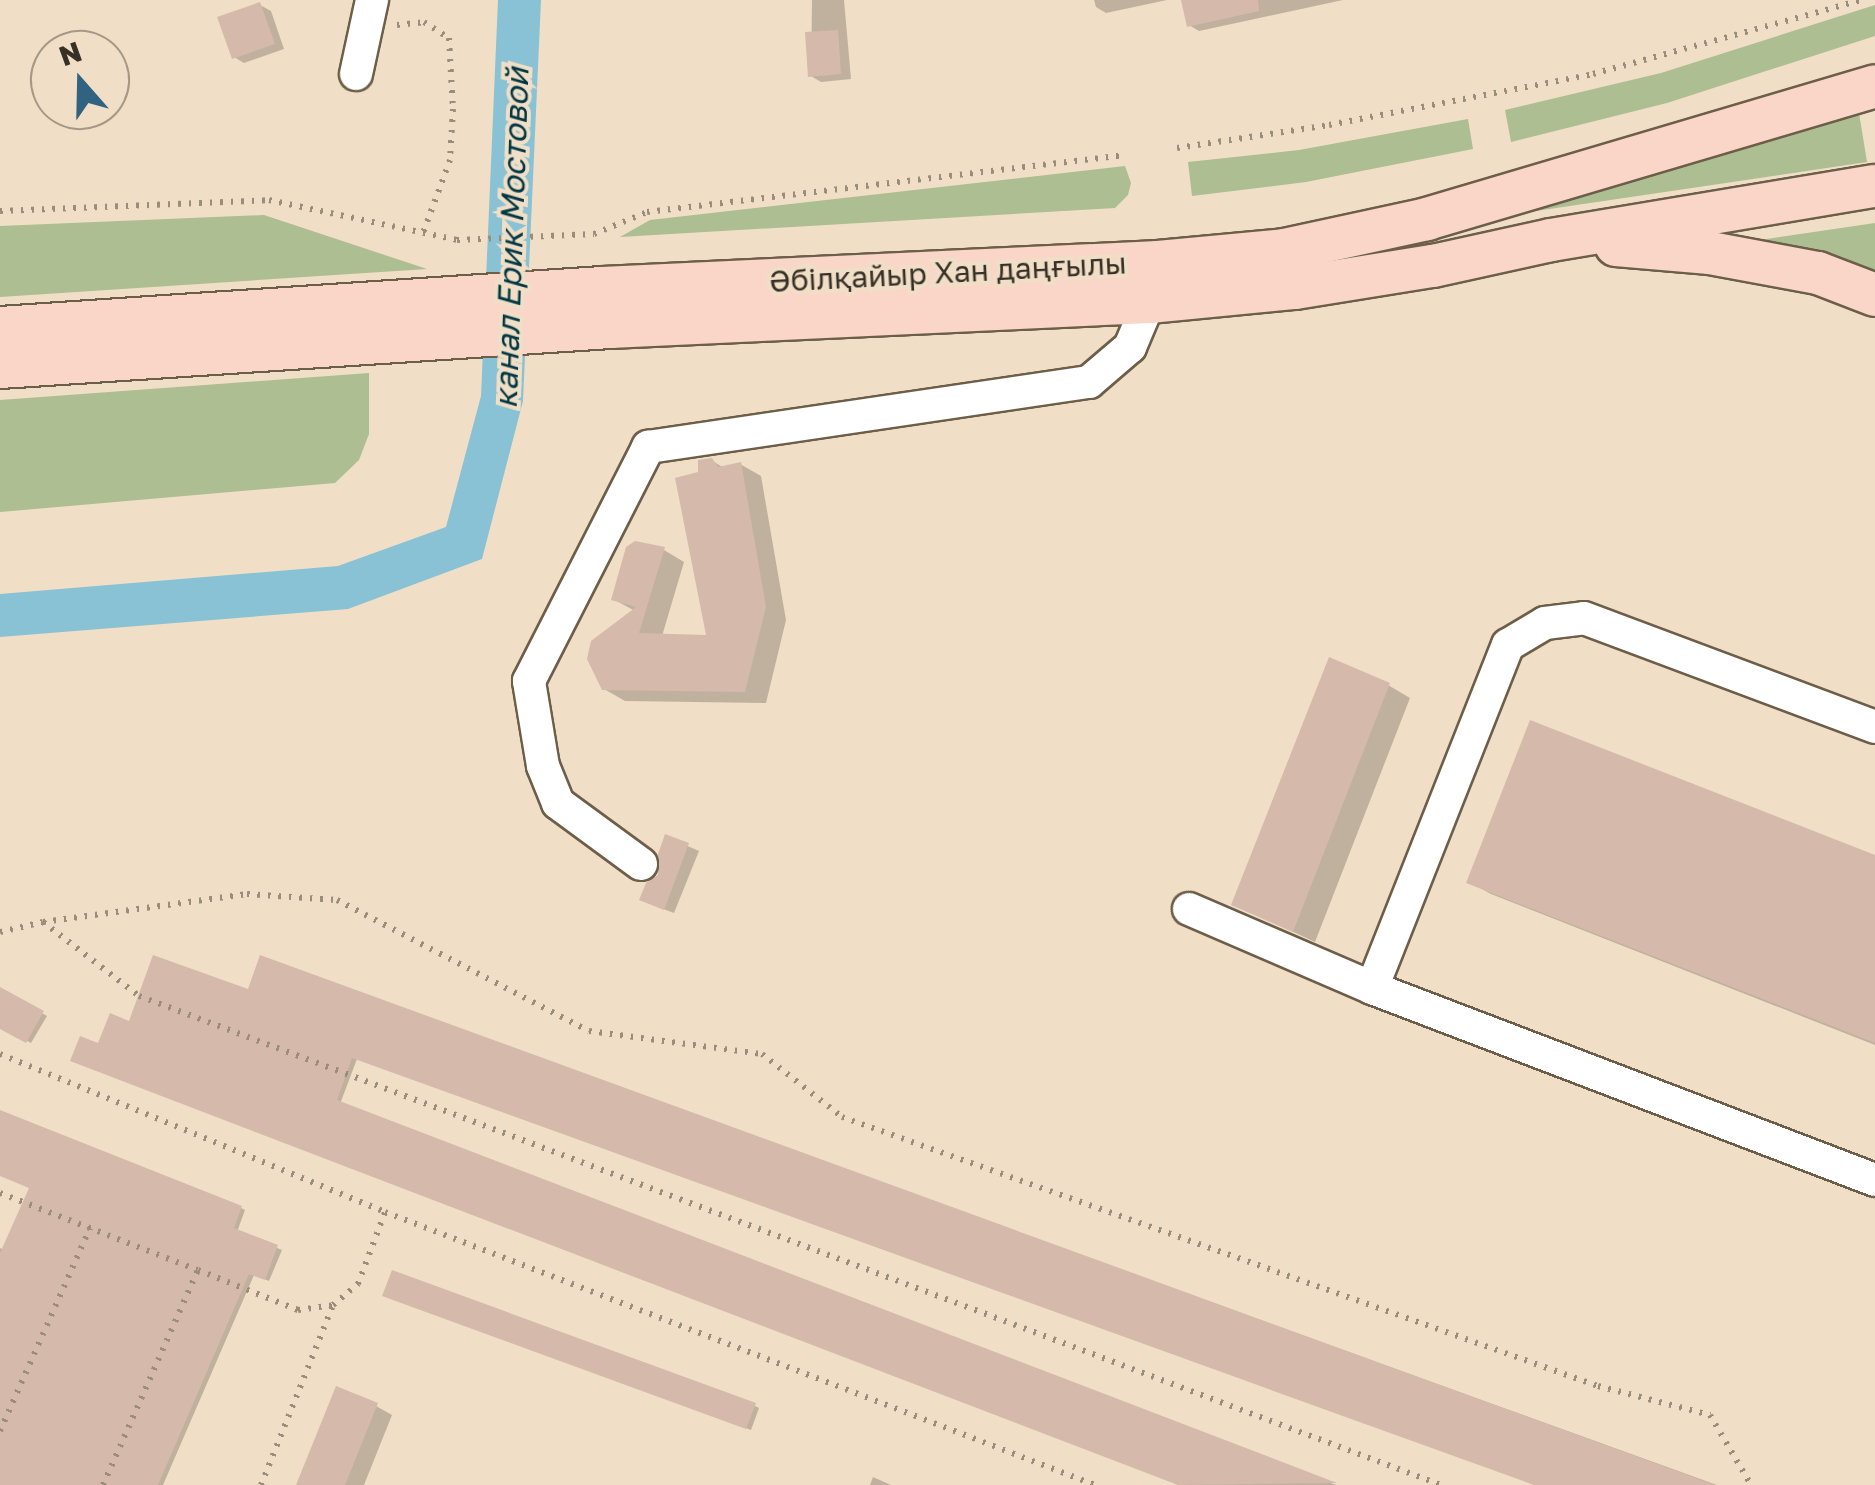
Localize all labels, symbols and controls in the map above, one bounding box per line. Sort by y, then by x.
north arrow [30,30,130,130]
text: N [55,34,86,72]
water label: канал Ерик Мостовой [486,67,536,409]
street label: Әбілқайыр Хан даңғылы [768,245,1128,299]

